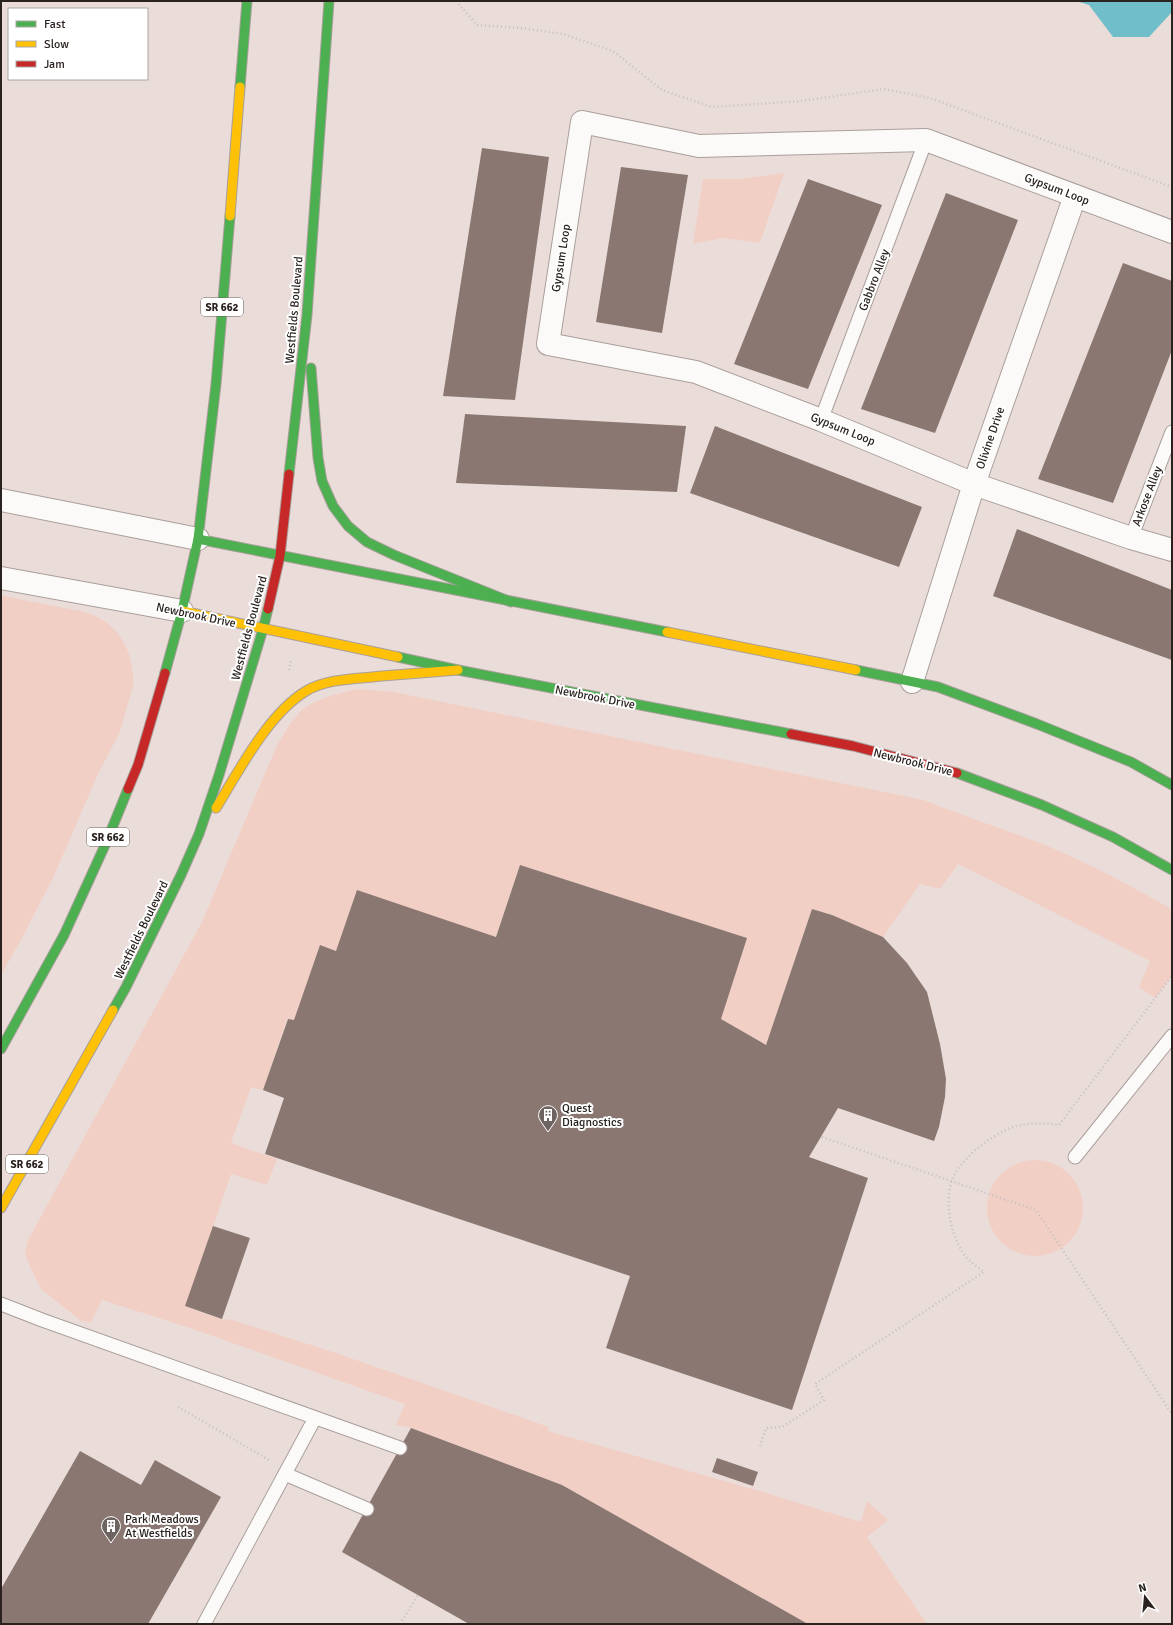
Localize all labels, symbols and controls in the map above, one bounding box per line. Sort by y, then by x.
legend [8,8,148,80]
text: Fast [44,17,65,32]
text: Slow [44,37,69,52]
text: Jam [44,57,65,72]
street label: Gypsum Loop [1022,170,1091,209]
street label: Gypsum Loop [549,223,574,293]
street label: Gabbro Alley [856,247,893,313]
street label: Westfields Boulevard [282,256,307,364]
road number: SR 662 [201,298,243,316]
street label: Olivine Drive [973,405,1008,471]
street label: Gypsum Loop [808,410,877,449]
street label: Arkose Alley [1129,464,1166,528]
street label: Westfields Boulevard [228,574,271,682]
street label: Newbrook Drive [155,600,237,631]
street label: Newbrook Drive [554,682,636,713]
street label: Newbrook Drive [872,745,954,780]
road number: SR 662 [87,828,129,846]
street label: Westfields Boulevard [111,879,172,982]
place label: Quest Diagnostics [562,1101,622,1130]
building icon: Quest Diagnostics [537,1104,559,1132]
road number: SR 662 [6,1155,48,1173]
place label: Park Meadows At Westfields [125,1512,199,1541]
building icon: Park Meadows At Westfields [100,1515,122,1543]
north arrow [1125,1577,1165,1617]
text: N [1137,1581,1148,1595]

